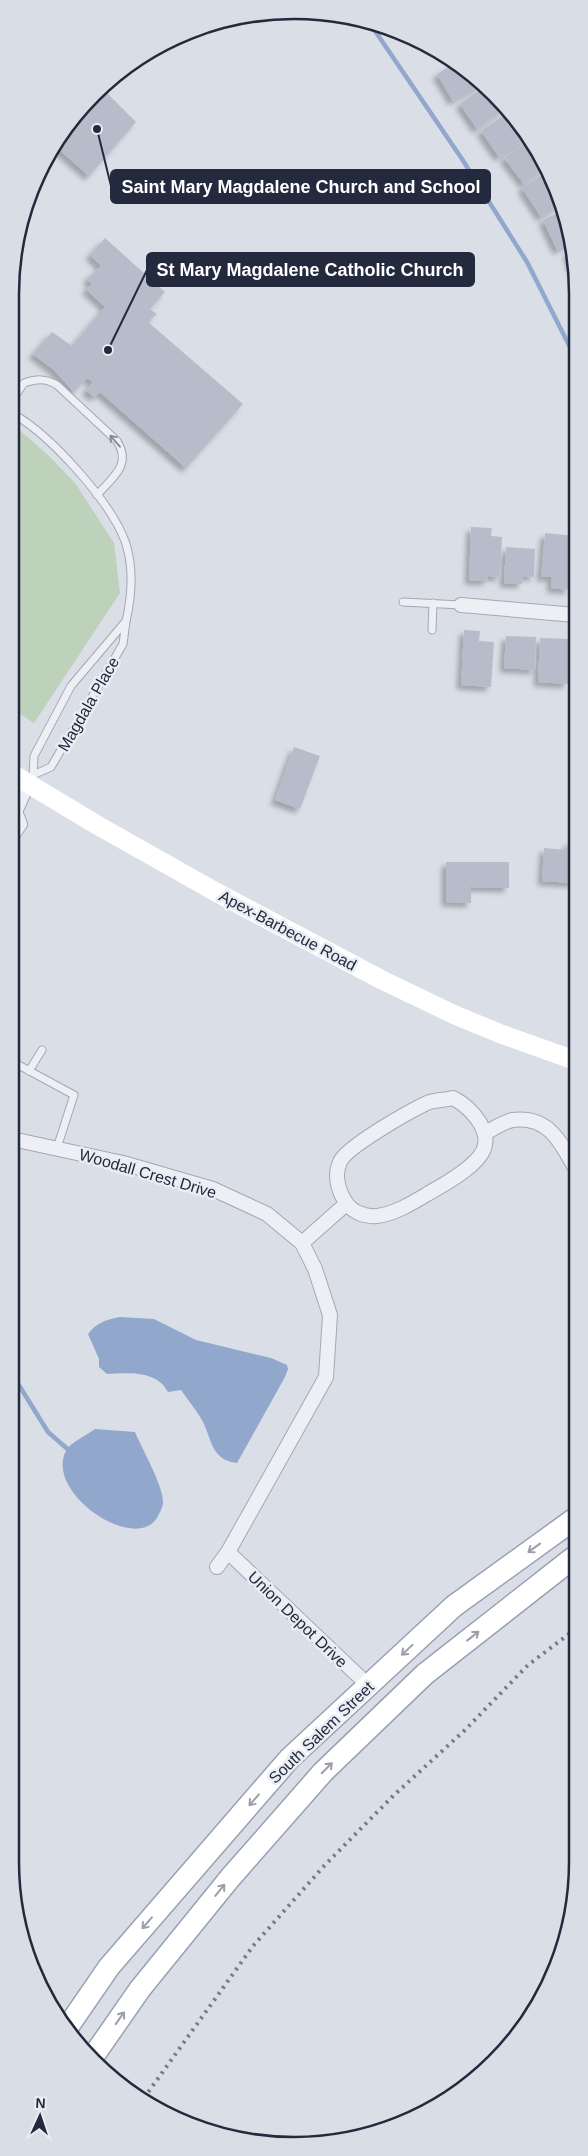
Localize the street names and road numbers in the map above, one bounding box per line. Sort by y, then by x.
street label: Magdala Place [55,654,122,754]
street label: Apex-Barbecue Road [216,887,359,974]
street label: Woodall Crest Drive [77,1146,219,1201]
street label: Union Depot Drive [245,1568,351,1671]
street label: South Salem Street [266,1678,378,1787]

